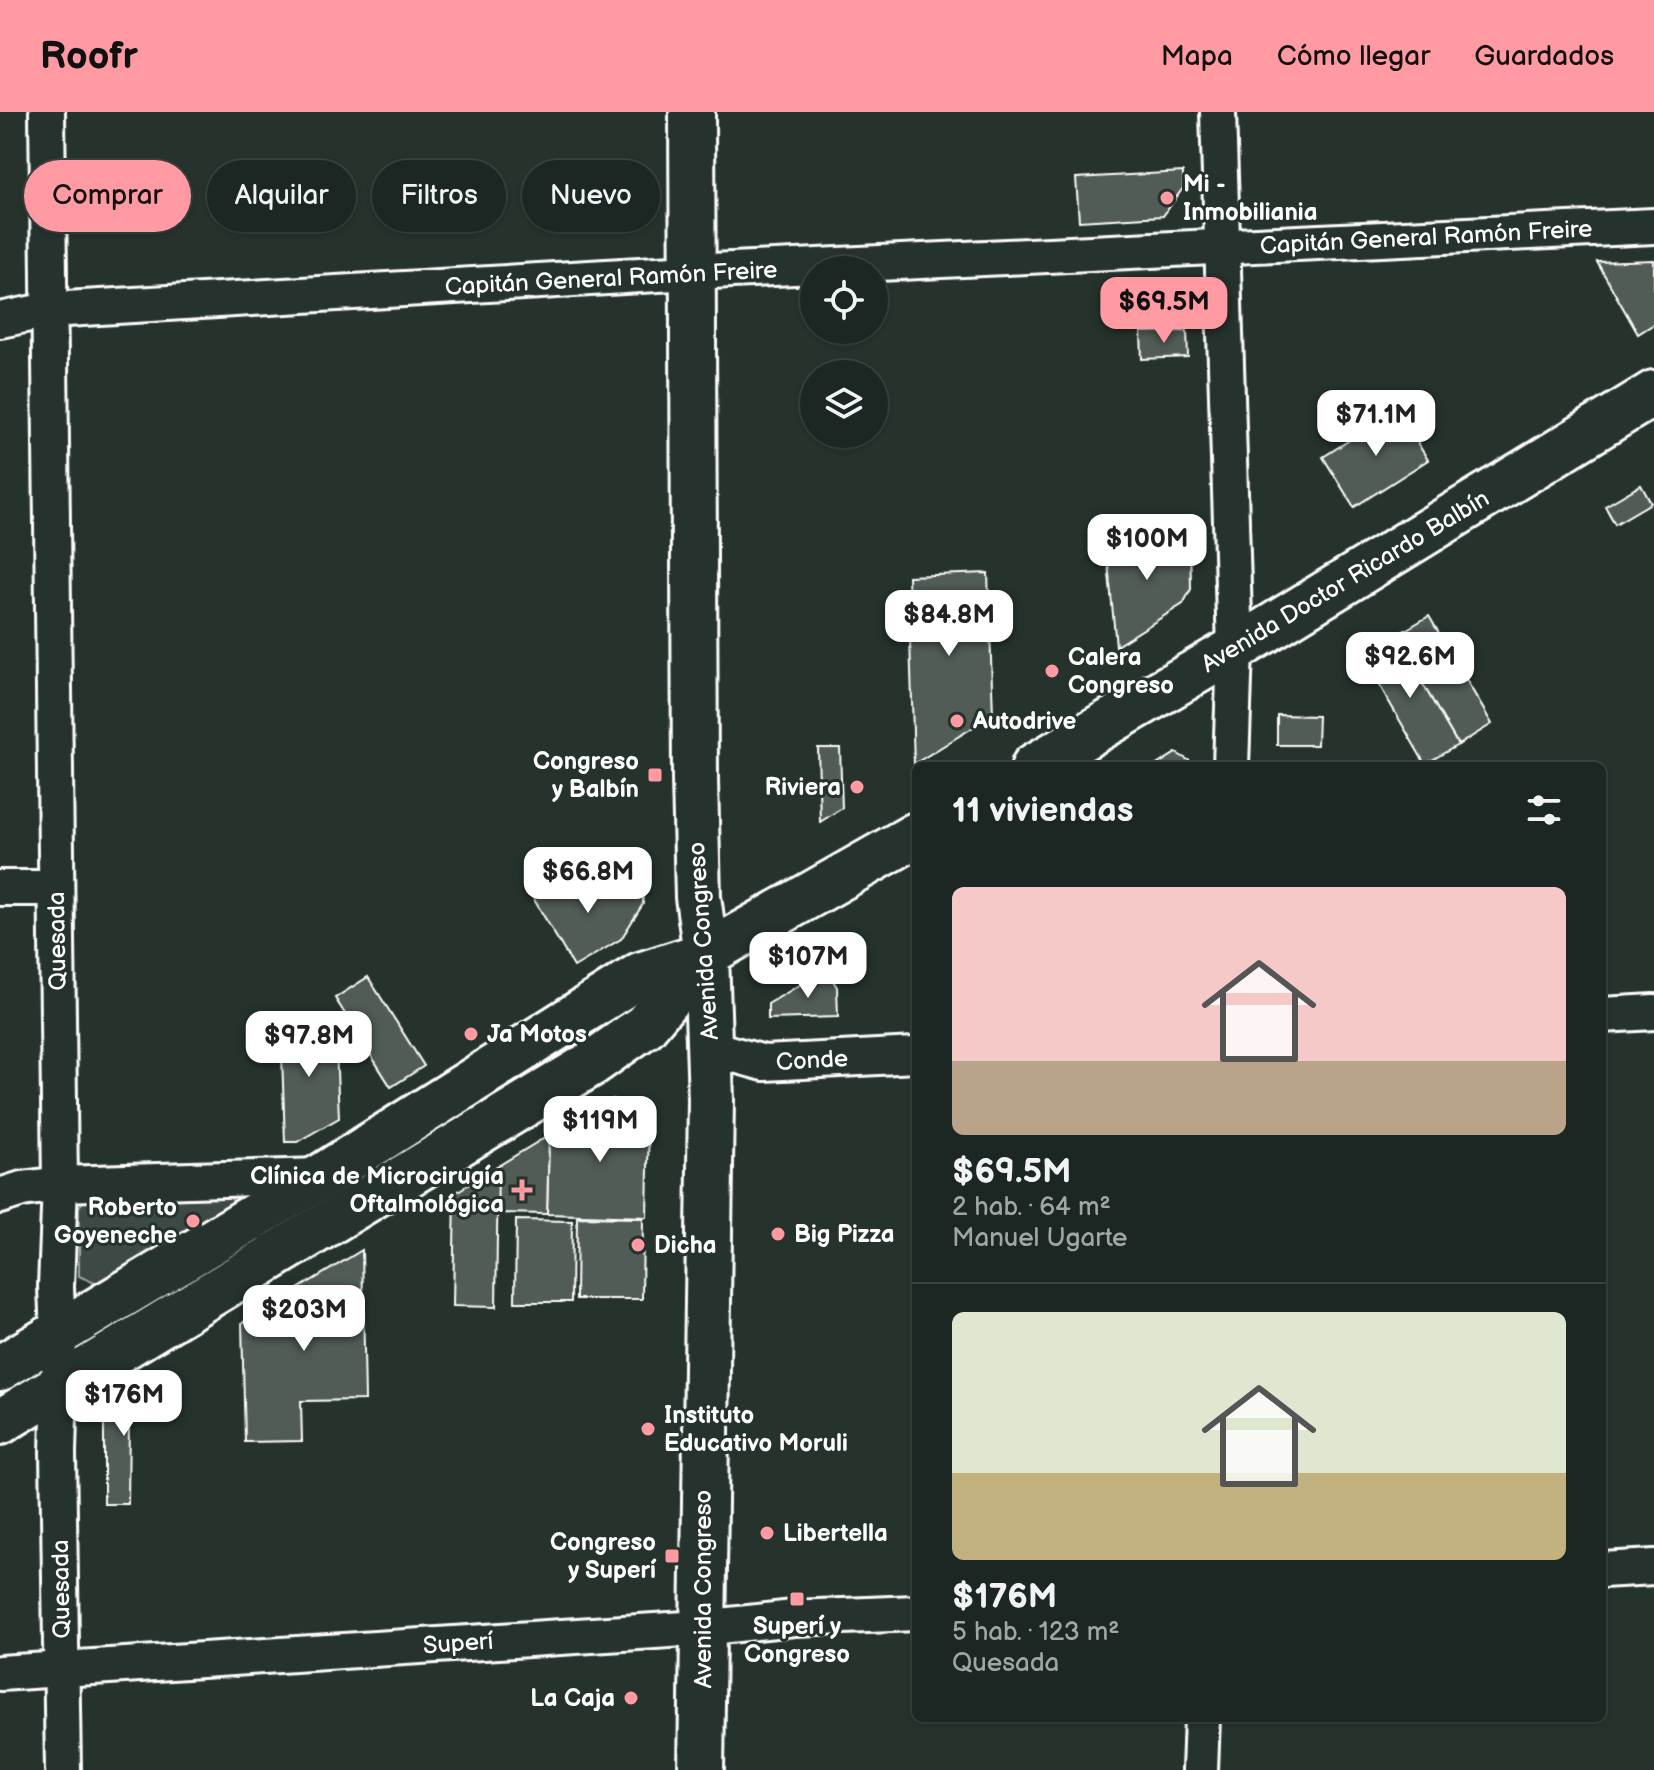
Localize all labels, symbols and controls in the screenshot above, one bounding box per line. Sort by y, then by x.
text: Roofr [40,34,138,79]
text: Mapa [1161,40,1233,73]
text: Cómo llegar [1277,40,1430,73]
text: Guardados [1474,40,1614,73]
chip: Comprar [24,160,191,232]
chip: Alquilar [207,160,356,232]
chip: Filtros [372,160,506,232]
chip: Nuevo [522,160,660,232]
place label: Mi - Inmobiliania [1183,170,1317,227]
marker: Mi - Inmobiliania [1158,189,1176,207]
street label: Capitán General Ramón Freire [1259,214,1593,261]
street label: Capitán General Ramón Freire [444,255,778,302]
map controls [800,256,888,448]
button: locate [800,256,888,344]
pin: $69.5M [1099,277,1229,345]
text: $69.5M [1118,287,1210,318]
button: layers [800,360,888,448]
pin: $71.1M [1311,390,1441,458]
text: $71.1M [1335,400,1417,431]
street label: Avenida Doctor Ricardo Balbín [1196,484,1494,679]
pin: $100M [1091,514,1203,582]
text: $100M [1106,524,1188,555]
pin: $84.8M [884,590,1014,658]
text: $84.8M [903,600,995,631]
pin: $92.6M [1345,632,1475,700]
text: $92.6M [1364,642,1456,673]
place label: Calera Congreso [1068,643,1174,700]
marker: Calera Congreso [1043,662,1061,680]
place label: Autodrive [972,707,1077,736]
marker: Autodrive [948,712,966,730]
place label: Congreso y Balbín [533,747,639,804]
marker: Congreso y Balbín [646,766,664,784]
place label: Riviera [765,773,841,802]
marker: Riviera [848,778,866,796]
icon: filters [1522,788,1566,832]
text: 11 viviendas [952,790,1133,831]
street label: Avenida Congreso [682,841,725,1041]
pin: $66.8M [523,847,653,915]
text: $66.8M [542,857,634,888]
street label: Quesada [42,891,73,991]
pin: $107M [752,932,864,1000]
icon: home [1187,939,1331,1083]
text: $107M [767,942,849,973]
pin: $97.8M [244,1011,374,1079]
place label: Ja Motos [487,1020,587,1049]
text: $97.8M [264,1021,354,1052]
marker: Ja Motos [462,1025,480,1043]
street label: Conde [775,1044,849,1077]
pin: $119M [544,1096,656,1164]
text: $119M [562,1106,638,1137]
text: $69.5M [952,1151,1071,1192]
place label: Clínica de Microcirugía Oftalmológica [250,1162,504,1219]
marker: Clínica de Microcirugía Oftalmológica [511,1179,533,1201]
text: 2 hab. · 64 m² [952,1192,1111,1223]
place label: Roberto Goyeneche [54,1193,177,1250]
marker: Roberto Goyeneche [184,1212,202,1230]
place label: Big Pizza [794,1220,895,1249]
text: Manuel Ugarte [952,1223,1128,1254]
marker: Big Pizza [769,1225,787,1243]
place label: Dicha [654,1231,717,1260]
marker: Dicha [629,1236,647,1254]
pin: $203M [248,1285,360,1353]
text: $203M [261,1295,347,1326]
icon: home [1187,1364,1331,1508]
pin: $176M [68,1370,180,1438]
text: $176M [84,1380,164,1411]
place label: Instituto Educativo Moruli [664,1401,848,1458]
marker: Instituto Educativo Moruli [639,1420,657,1438]
street label: Avenida Congreso [689,1490,718,1688]
place label: Libertella [783,1519,888,1548]
marker: Libertella [758,1524,776,1542]
place label: Congreso y Superí [550,1528,657,1585]
street label: Quesada [46,1539,77,1639]
marker: Congreso y Superí [663,1547,681,1565]
text: $176M [952,1576,1057,1617]
marker: Superí y Congreso [788,1590,806,1608]
place label: Superí y Congreso [744,1612,850,1669]
text: 5 hab. · 123 m² [952,1617,1119,1648]
street label: Superí [422,1627,494,1660]
text: Quesada [952,1648,1059,1679]
place label: La Caja [530,1684,615,1713]
marker: La Caja [622,1689,640,1707]

